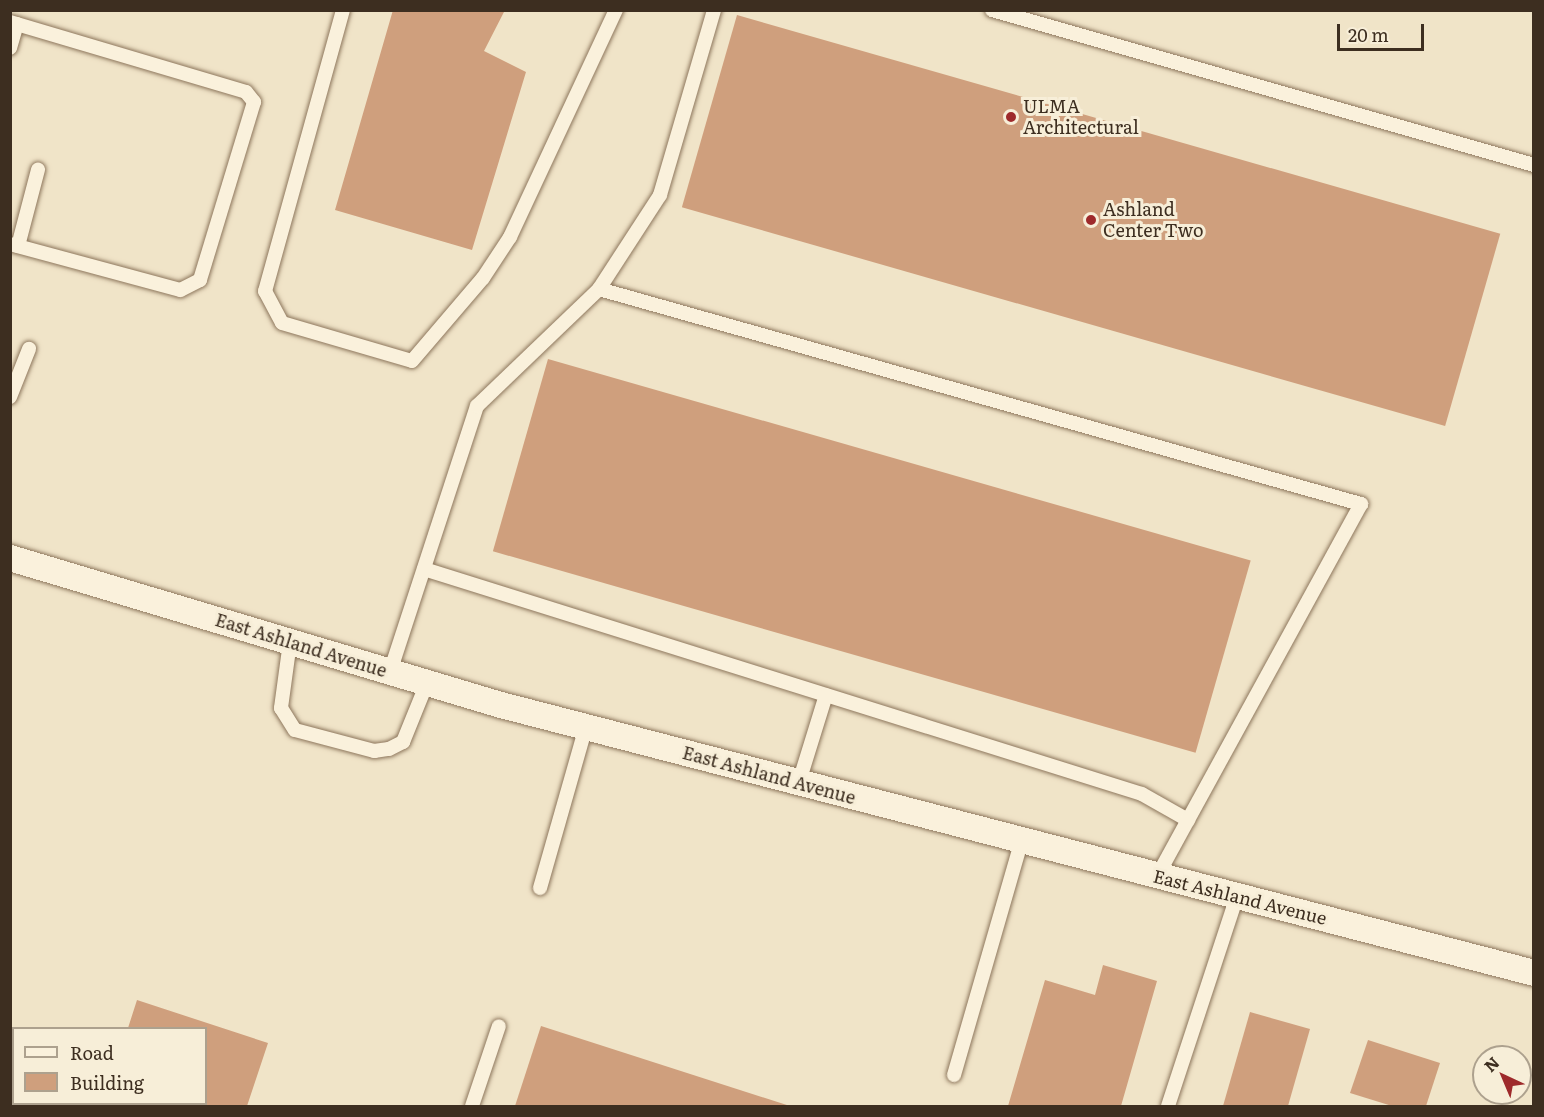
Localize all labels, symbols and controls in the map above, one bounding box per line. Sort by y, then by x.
scale bar [1340,12,1427,50]
text: 20 m [1348,21,1389,48]
place label: ULMA Architectural [1023,96,1139,138]
marker: ULMA Architectural [1004,110,1018,124]
place label: Ashland Center Two [1103,199,1204,242]
marker: Ashland Center Two [1084,213,1098,227]
street label: East Ashland Avenue [213,609,389,681]
street label: East Ashland Avenue [680,741,858,809]
street label: East Ashland Avenue [1151,865,1329,929]
legend [12,1027,207,1105]
text: Road [70,1039,114,1066]
north arrow [1472,1045,1532,1105]
text: N [1478,1050,1504,1077]
text: Building [70,1069,144,1096]

